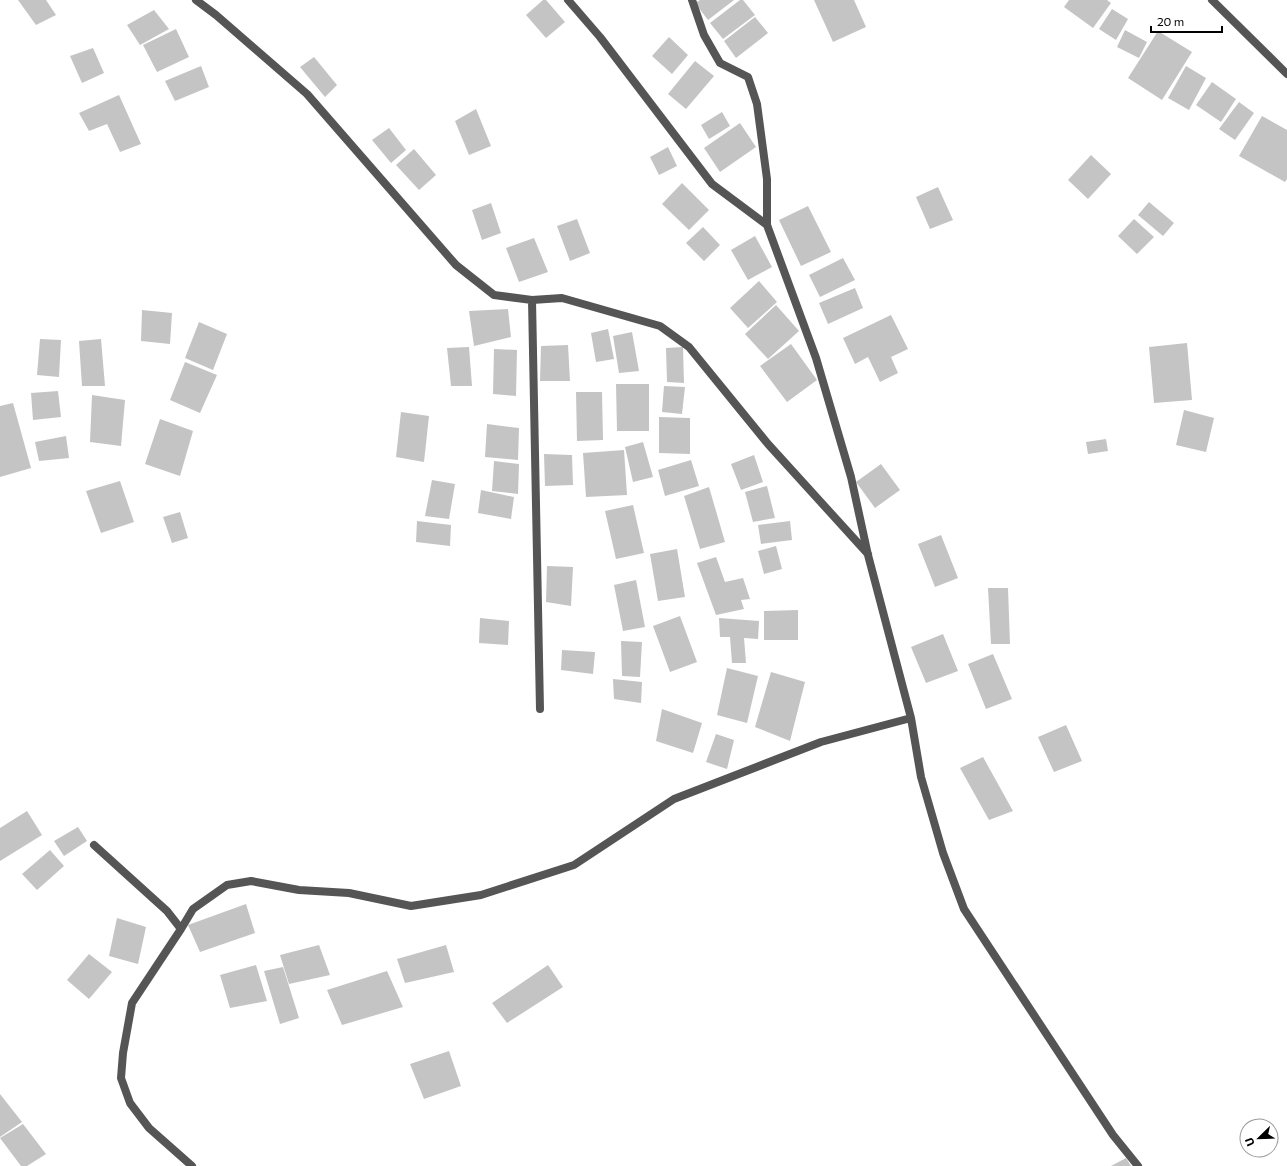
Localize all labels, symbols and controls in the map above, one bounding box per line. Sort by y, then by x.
scale bar [1151,8,1222,34]
text: 20 m [1157,14,1184,28]
north arrow [1239,1118,1279,1158]
text: U [1242,1136,1257,1148]

